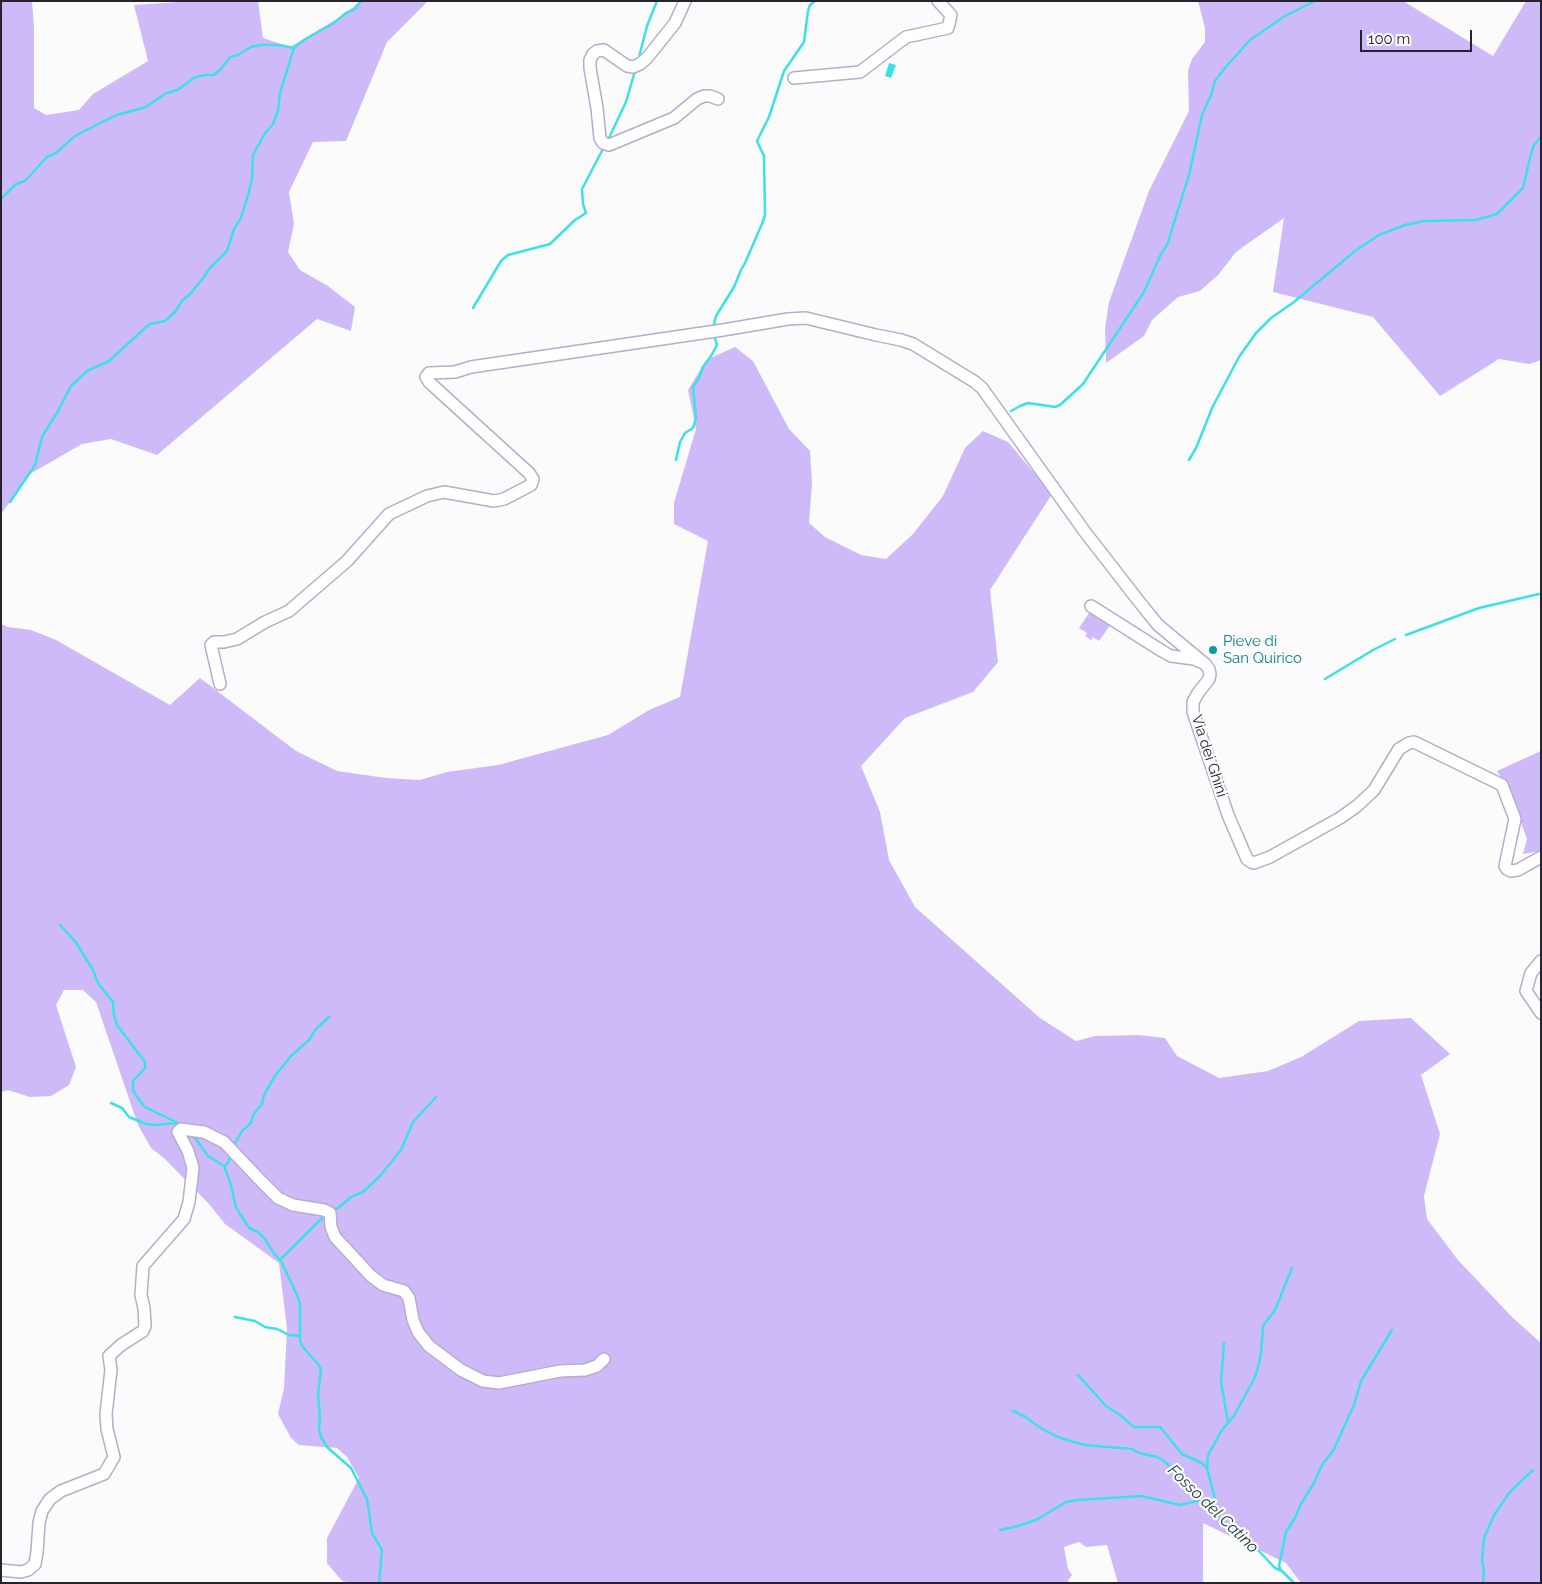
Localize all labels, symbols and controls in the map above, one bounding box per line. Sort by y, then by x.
scale bar [1362,20,1474,52]
text: 100 m [1368,30,1410,48]
place label: Pieve di San Quirico [1223,632,1302,667]
marker: Pieve di San Quirico [1207,644,1219,656]
street label: Via dei Ghini [1187,713,1231,799]
water label: Fosso del Catino [1164,1461,1262,1557]

